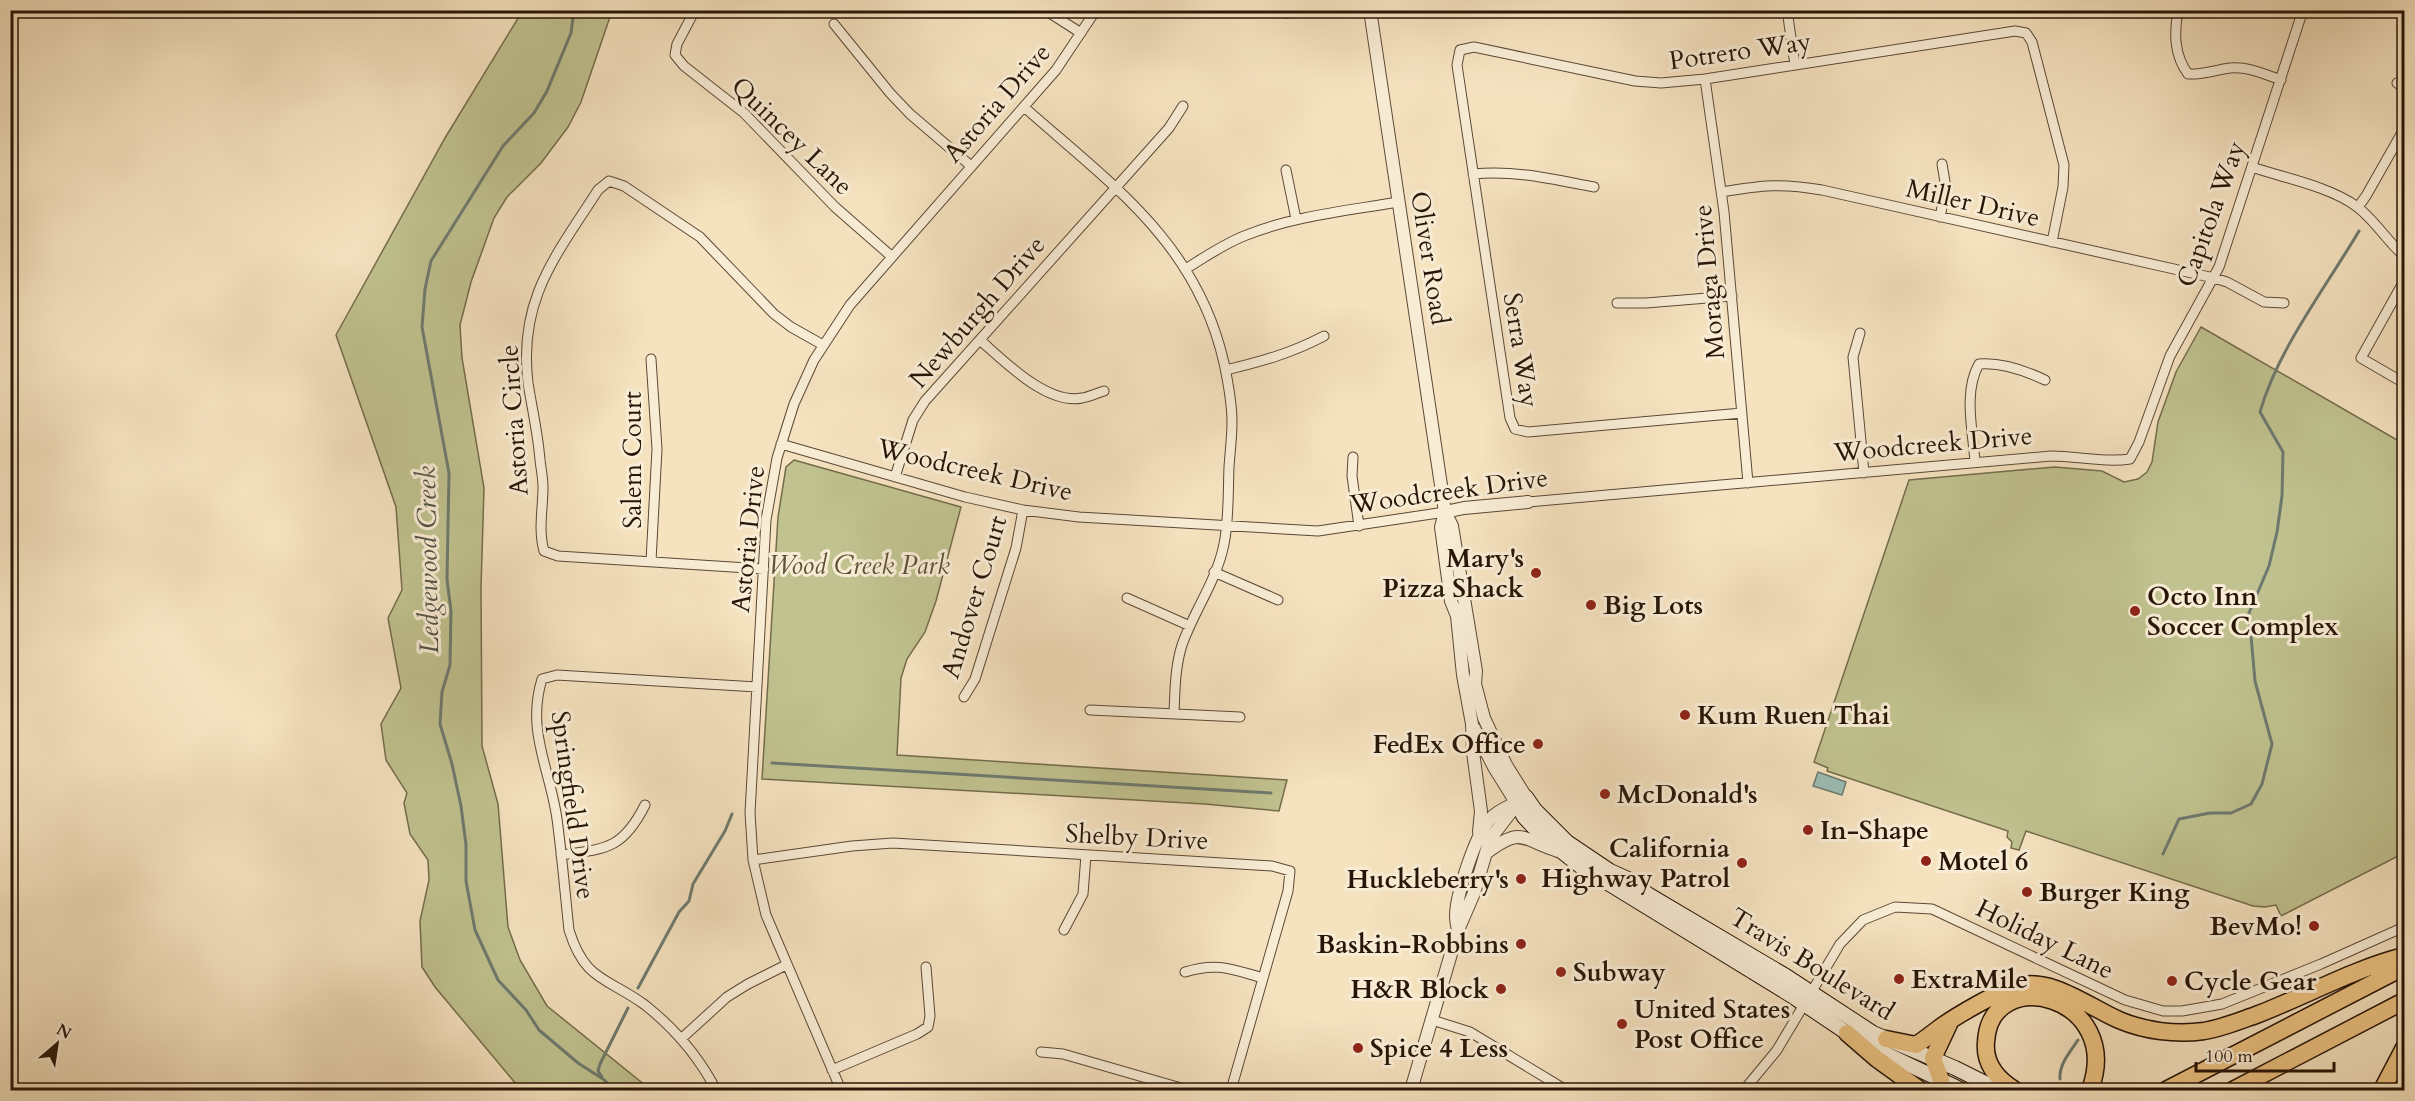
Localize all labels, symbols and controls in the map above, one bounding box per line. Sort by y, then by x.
street label: Potrero Way [1667,24,1814,78]
street label: Astoria Drive [935,36,1059,170]
street label: Quincey Lane [723,69,861,203]
street label: Capitola Way [2168,136,2254,292]
street label: Miller Drive [1903,171,2043,235]
street label: Oliver Road [1402,189,1458,328]
street label: Moraga Drive [1685,203,1733,361]
street label: Newburgh Drive [901,228,1053,396]
street label: Serra Way [1495,290,1547,410]
street label: Astoria Circle [491,343,537,497]
street label: Salem Court [615,391,650,529]
street label: Woodcreek Drive [1831,418,2034,470]
street label: Woodcreek Drive [873,430,1076,509]
street label: Woodcreek Drive [1347,460,1550,522]
street label: Astoria Drive [723,464,773,614]
water label: Ledgewood Creek [408,465,448,654]
street label: Andover Court [933,511,1015,683]
place label: Mary's Pizza Shack [1382,541,1525,606]
park label: Wood Creek Park [768,548,950,583]
marker: Mary's Pizza Shack [1529,566,1543,580]
place label: Octo Inn Soccer Complex [2147,579,2339,644]
place label: Big Lots [1603,588,1703,623]
marker: Big Lots [1584,598,1598,612]
marker: Octo Inn Soccer Complex [2128,604,2142,618]
place label: Kum Ruen Thai [1697,698,1890,733]
marker: Kum Ruen Thai [1678,708,1692,722]
street label: Springfield Drive [542,709,604,901]
place label: FedEx Office [1373,727,1526,762]
marker: FedEx Office [1531,737,1545,751]
place label: McDonald's [1617,777,1758,812]
marker: McDonald's [1598,787,1612,801]
place label: In-Shape [1820,813,1929,848]
street label: Shelby Drive [1065,816,1209,858]
marker: In-Shape [1801,823,1815,837]
place label: California Highway Patrol [1541,831,1730,896]
place label: Motel 6 [1938,844,2028,879]
marker: Motel 6 [1919,854,1933,868]
marker: California Highway Patrol [1735,856,1749,870]
place label: Huckleberry's [1346,862,1509,897]
marker: Huckleberry's [1514,872,1528,886]
place label: Burger King [2039,875,2190,910]
marker: Burger King [2020,885,2034,899]
street label: Holiday Lane [1970,891,2120,987]
street label: Travis Boulevard [1723,899,1901,1029]
place label: BevMo! [2209,909,2302,944]
marker: BevMo! [2307,919,2321,933]
place label: Baskin-Robbins [1316,927,1509,962]
marker: Baskin-Robbins [1514,937,1528,951]
place label: Subway [1573,955,1666,990]
place label: ExtraMile [1911,962,2028,997]
place label: Cycle Gear [2184,964,2317,999]
marker: Subway [1554,965,1568,979]
place label: H&R Block [1351,972,1490,1007]
marker: ExtraMile [1892,972,1906,986]
marker: Cycle Gear [2165,974,2179,988]
marker: H&R Block [1494,982,1508,996]
place label: United States Post Office [1634,992,1790,1057]
north arrow [27,1014,87,1074]
marker: United States Post Office [1615,1017,1629,1031]
text: N [52,1019,75,1045]
place label: Spice 4 Less [1370,1031,1508,1066]
scale bar [2196,1035,2334,1073]
marker: Spice 4 Less [1351,1041,1365,1055]
text: 100 m [2205,1044,2253,1069]

